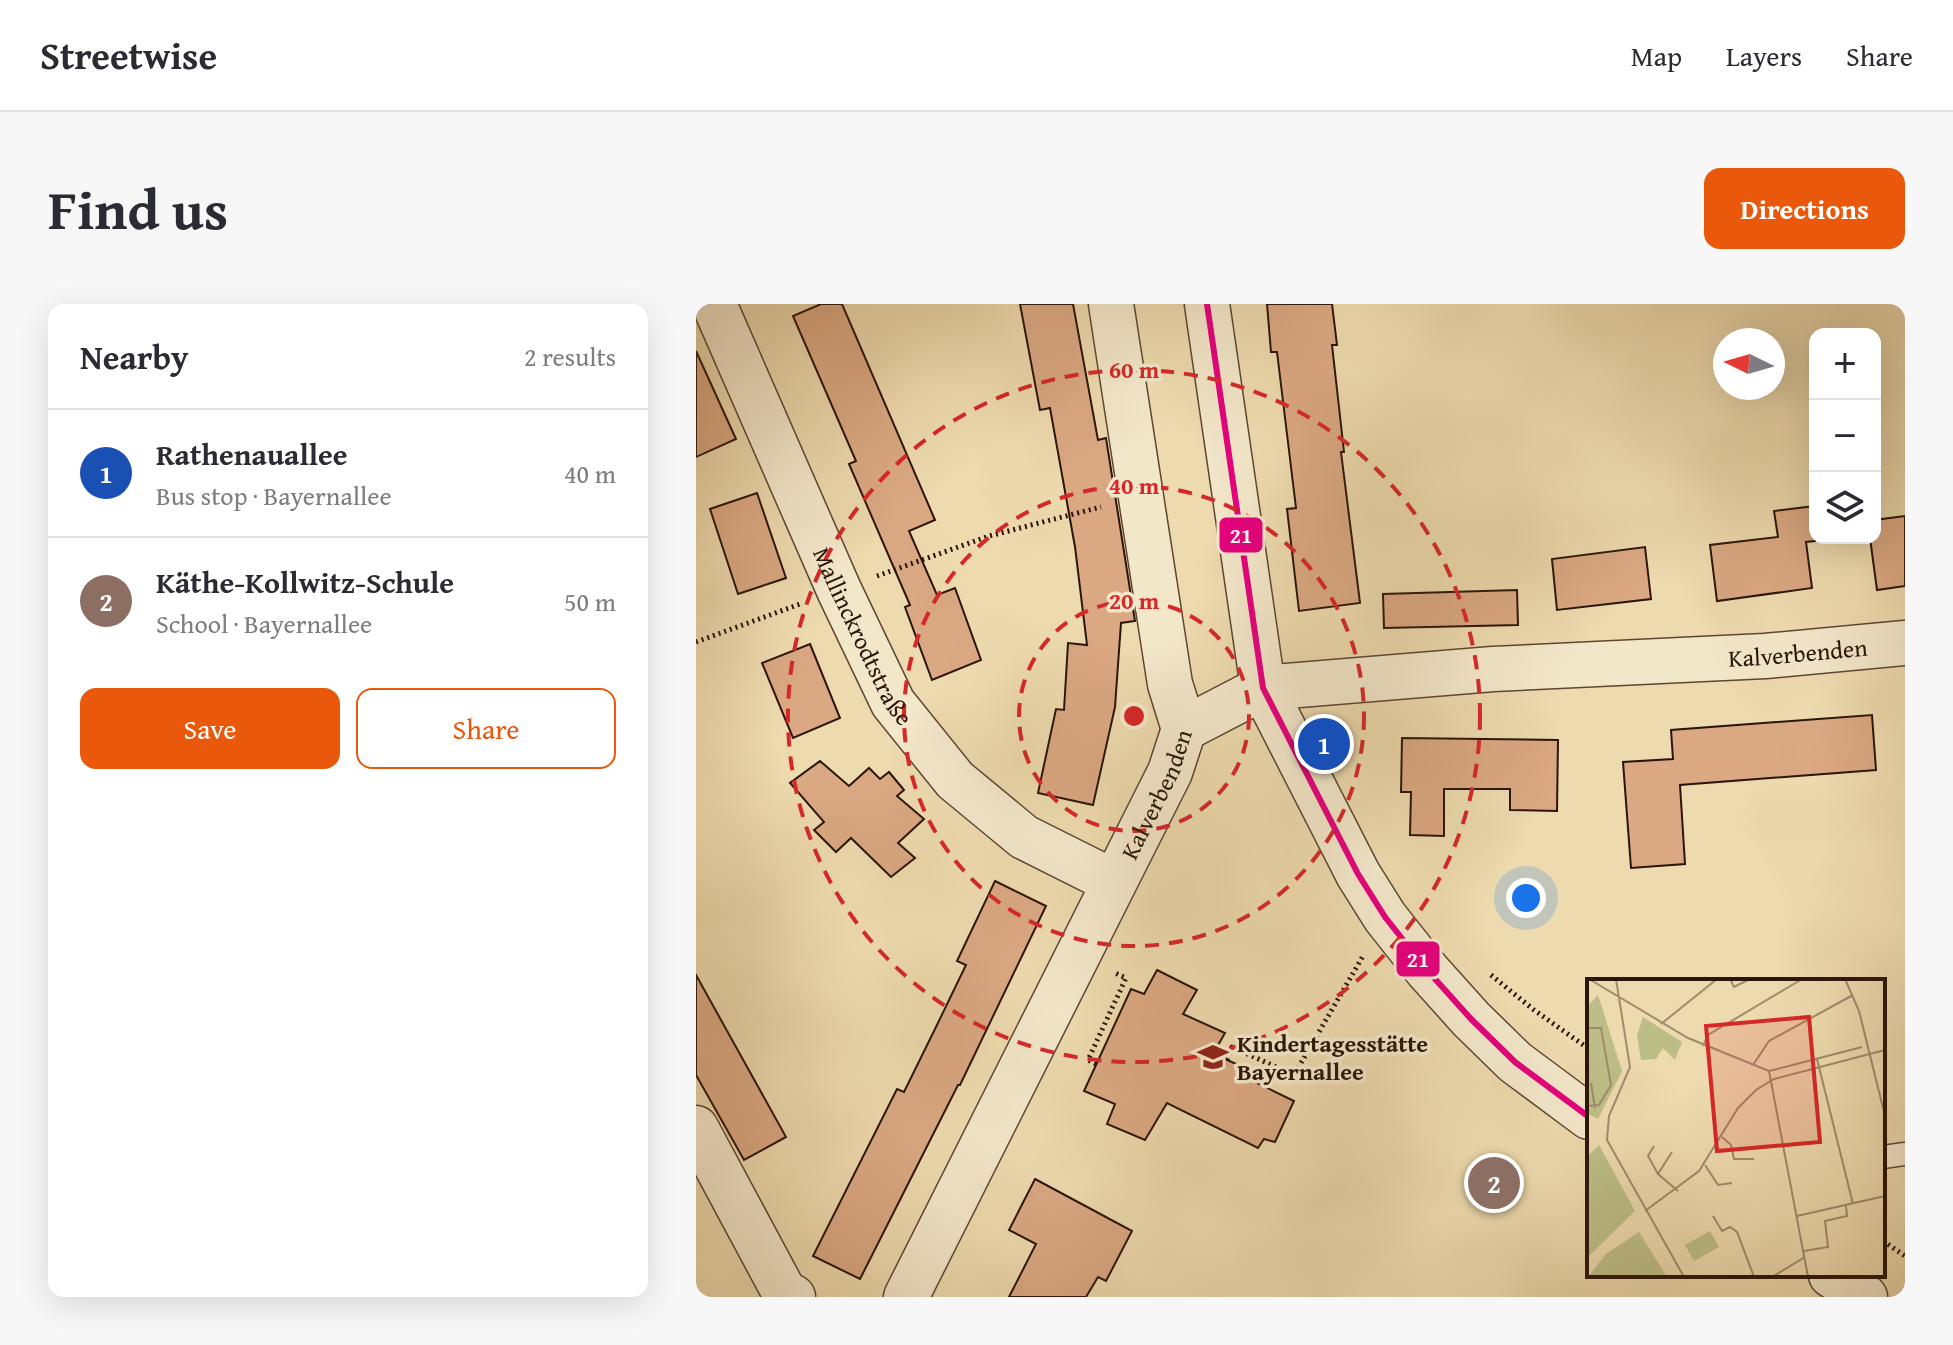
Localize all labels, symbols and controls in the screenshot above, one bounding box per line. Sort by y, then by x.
text: Streetwise [40,27,217,83]
text: Map [1631,35,1682,76]
text: Layers [1726,35,1802,76]
text: Share [1846,35,1913,76]
text: Find us [48,167,228,250]
button: Directions [1704,168,1905,249]
north arrow [1713,328,1785,400]
map controls [1809,328,1881,544]
button: + [1809,328,1881,400]
text: Nearby [80,332,189,381]
text: 2 results [524,337,616,376]
text: 60 m [1109,352,1160,387]
button: − [1809,400,1881,472]
text: Rathenauallee [156,432,348,476]
text: 1 [99,454,113,493]
text: 40 m [564,454,616,493]
text: 40 m [1109,468,1160,503]
button: layers [1809,472,1881,544]
text: Bus stop · Bayernallee [156,476,392,515]
line badge: 21 [1218,516,1264,554]
text: 21 [1230,519,1252,551]
street label: Mallinckrodtstraße [805,541,922,733]
text: Käthe-Kollwitz-Schule [156,560,454,604]
text: 2 [99,582,113,621]
text: 50 m [564,582,616,621]
text: 20 m [1109,583,1160,618]
text: School · Bayernallee [156,604,372,643]
street label: Kalverbenden [1727,629,1870,675]
button: Save [80,688,340,769]
button: Share [356,688,616,769]
centre of rings [1120,702,1148,730]
pin: 1 [1298,714,1350,774]
street label: Kalverbenden [1111,724,1200,865]
your location [1506,878,1546,918]
line badge: 21 [1395,940,1441,978]
text: 21 [1407,943,1429,975]
inset map [1587,979,1885,1277]
place label: Kindertagesstätte Bayernallee [1237,1026,1428,1089]
school or university icon: Kindertagesstätte Bayernallee [1196,1040,1230,1074]
pin: 2 [1468,1153,1520,1213]

